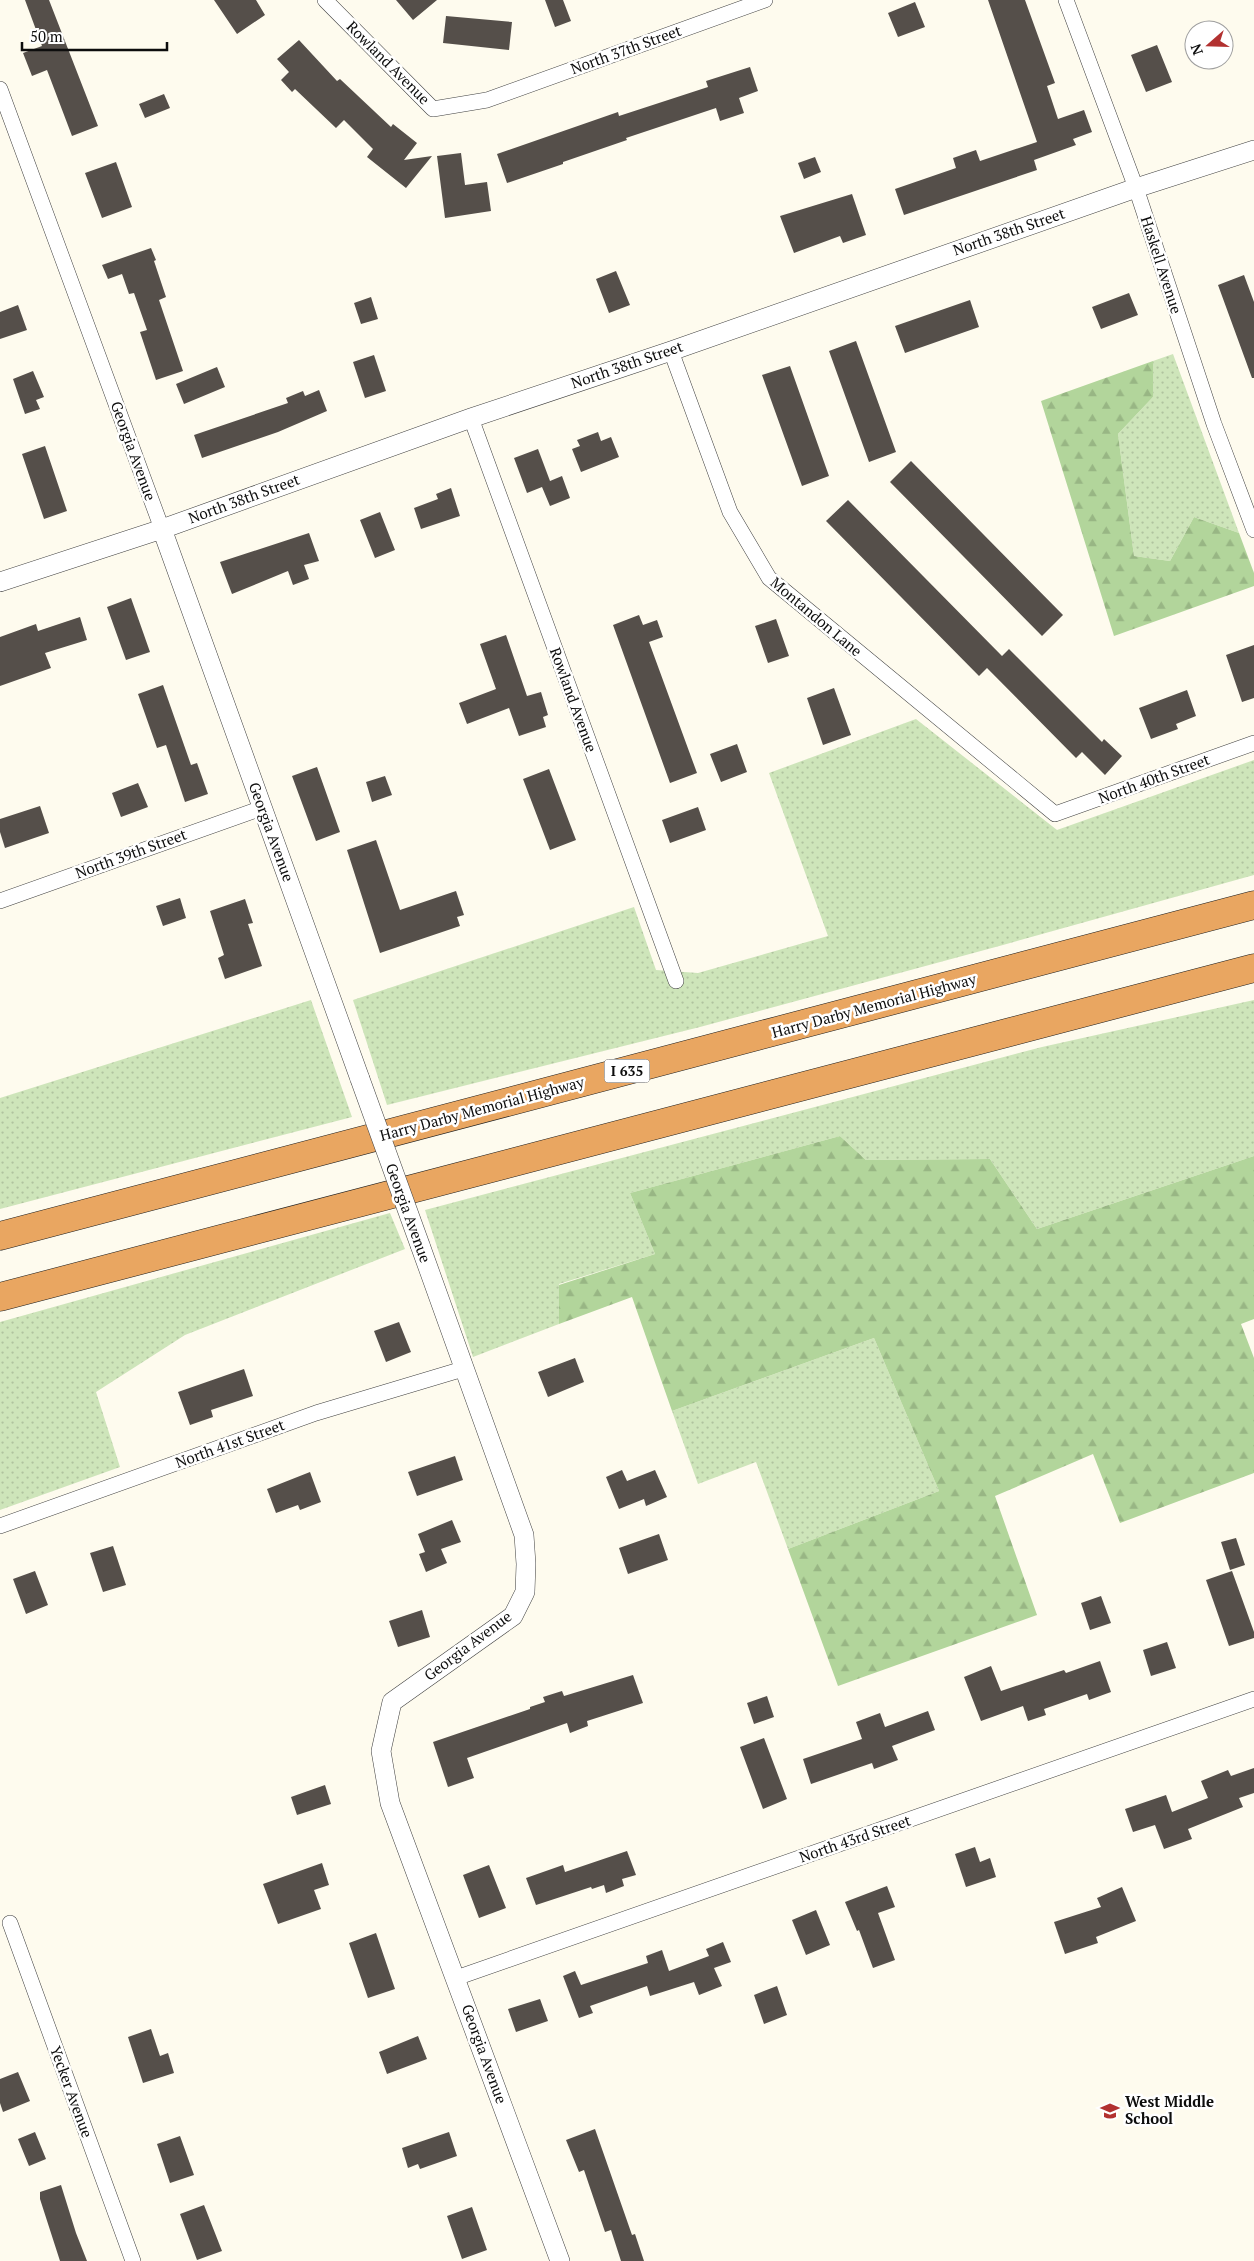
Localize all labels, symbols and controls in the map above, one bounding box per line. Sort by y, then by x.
street label: Rowland Avenue [343,16,435,108]
scale bar [22,20,168,52]
street label: North 37th Street [568,20,684,78]
north arrow [1184,20,1234,70]
text: 50 m [30,26,63,46]
text: N [1185,41,1207,58]
street label: North 38th Street [950,202,1068,260]
street label: Haskell Avenue [1137,213,1187,316]
street label: North 38th Street [568,335,686,393]
street label: Georgia Avenue [107,398,161,503]
street label: North 38th Street [185,468,302,527]
street label: Montandon Lane [767,572,867,660]
street label: Rowland Avenue [546,645,602,755]
street label: North 40th Street [1095,748,1212,807]
street label: Georgia Avenue [245,779,299,884]
street label: North 39th Street [72,823,189,882]
street label: Harry Darby Memorial Highway [769,968,978,1042]
road number: I 635 [604,1060,650,1082]
street label: Harry Darby Memorial Highway [377,1071,586,1145]
street label: Georgia Avenue [382,1160,436,1265]
street label: North 41st Street [172,1414,287,1472]
street label: Georgia Avenue [420,1606,515,1685]
street label: North 43rd Street [796,1809,914,1867]
street label: Georgia Avenue [458,2001,512,2106]
street label: Yecker Avenue [46,2043,98,2140]
place label: West Middle School [1125,2091,1214,2128]
school or university icon: West Middle School [1099,2100,1121,2122]

